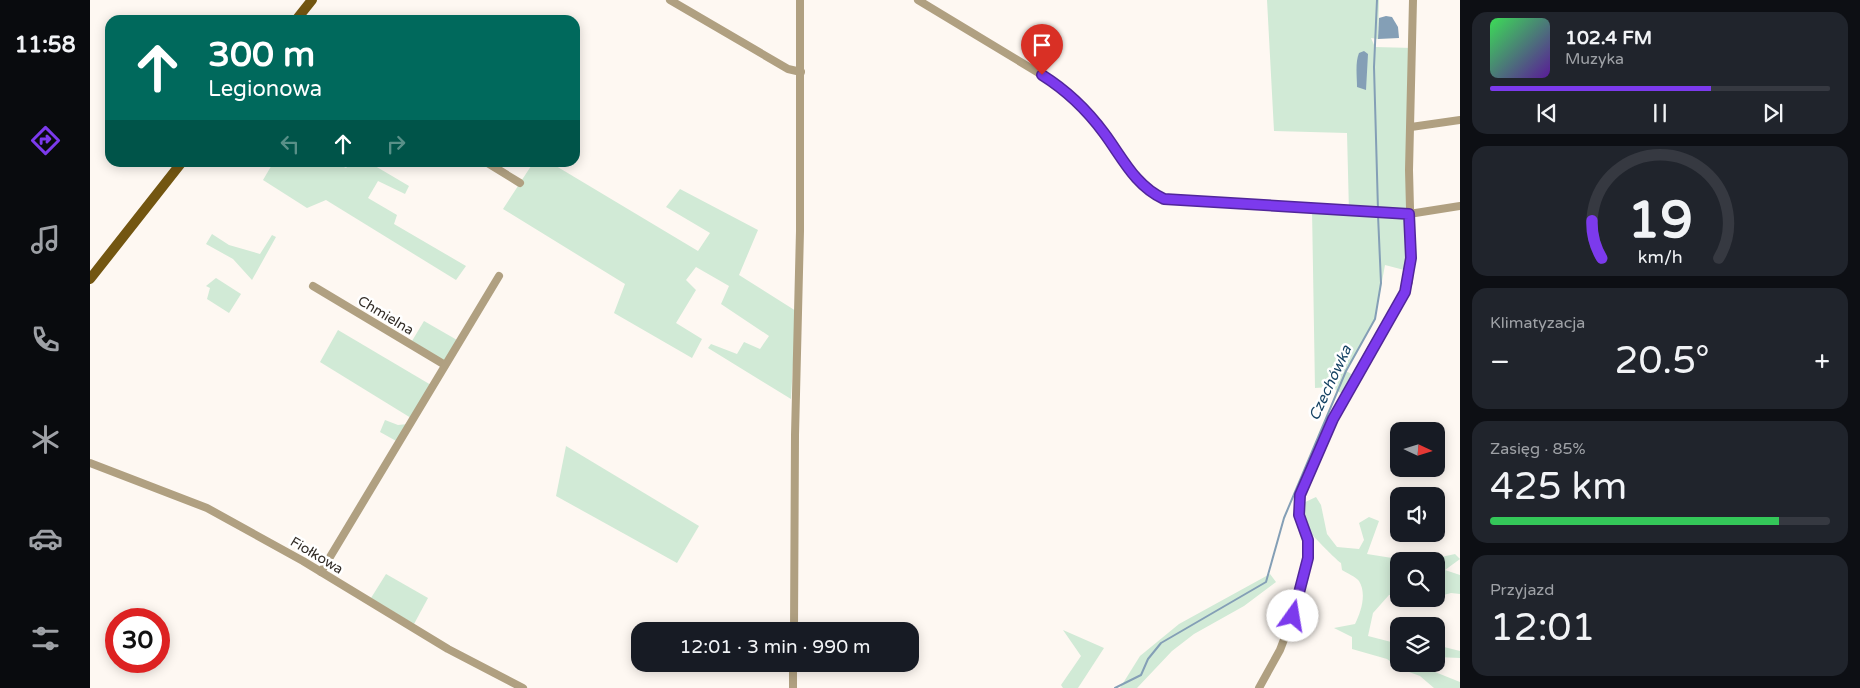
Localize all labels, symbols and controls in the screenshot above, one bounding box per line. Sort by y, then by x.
pin [1021,24,1063,75]
text: 102.4 FM [1565,27,1652,49]
icon: arrive [1028,31,1056,59]
text: 11:58 [15,32,75,58]
text: 300 m [208,34,315,76]
icon: ahead [125,35,190,100]
text: Muzyka [1565,49,1624,69]
text: Legionowa [208,76,322,102]
icon: previous [1533,99,1561,127]
icon: pause [1646,99,1674,127]
icon: next [1759,99,1787,127]
icon: directions [28,123,63,158]
icon: left [276,130,304,158]
icon: ahead [329,130,357,158]
icon: right [382,130,410,158]
text: 19 [1627,189,1693,252]
icon: music [28,222,63,257]
text: km/h [1638,247,1682,268]
street label: Chmielna [355,292,417,339]
text: Klimatyzacja [1490,313,1585,333]
icon: phone [28,322,63,357]
text: 20.5° [1615,338,1710,384]
water label: Czechówka [1305,342,1355,423]
text: − [1490,345,1510,379]
text: + [1814,345,1830,379]
icon: climate [28,422,63,457]
north arrow [1390,422,1445,478]
map controls [1390,422,1445,672]
text: Zasięg · 85% [1490,439,1586,459]
text: 425 km [1490,464,1627,510]
button: sound [1390,487,1445,542]
icon: car [28,521,63,556]
street label: Fiołkowa [287,533,346,578]
button: search [1390,552,1445,607]
text: Przyjazd [1490,580,1554,600]
position arrow [1266,589,1318,641]
text: 12:01 [1490,605,1595,651]
speed limit sign: 30 [105,608,170,673]
button: layers [1390,617,1445,672]
icon: filters [28,621,63,656]
text: 12:01 · 3 min · 990 m [679,636,871,658]

